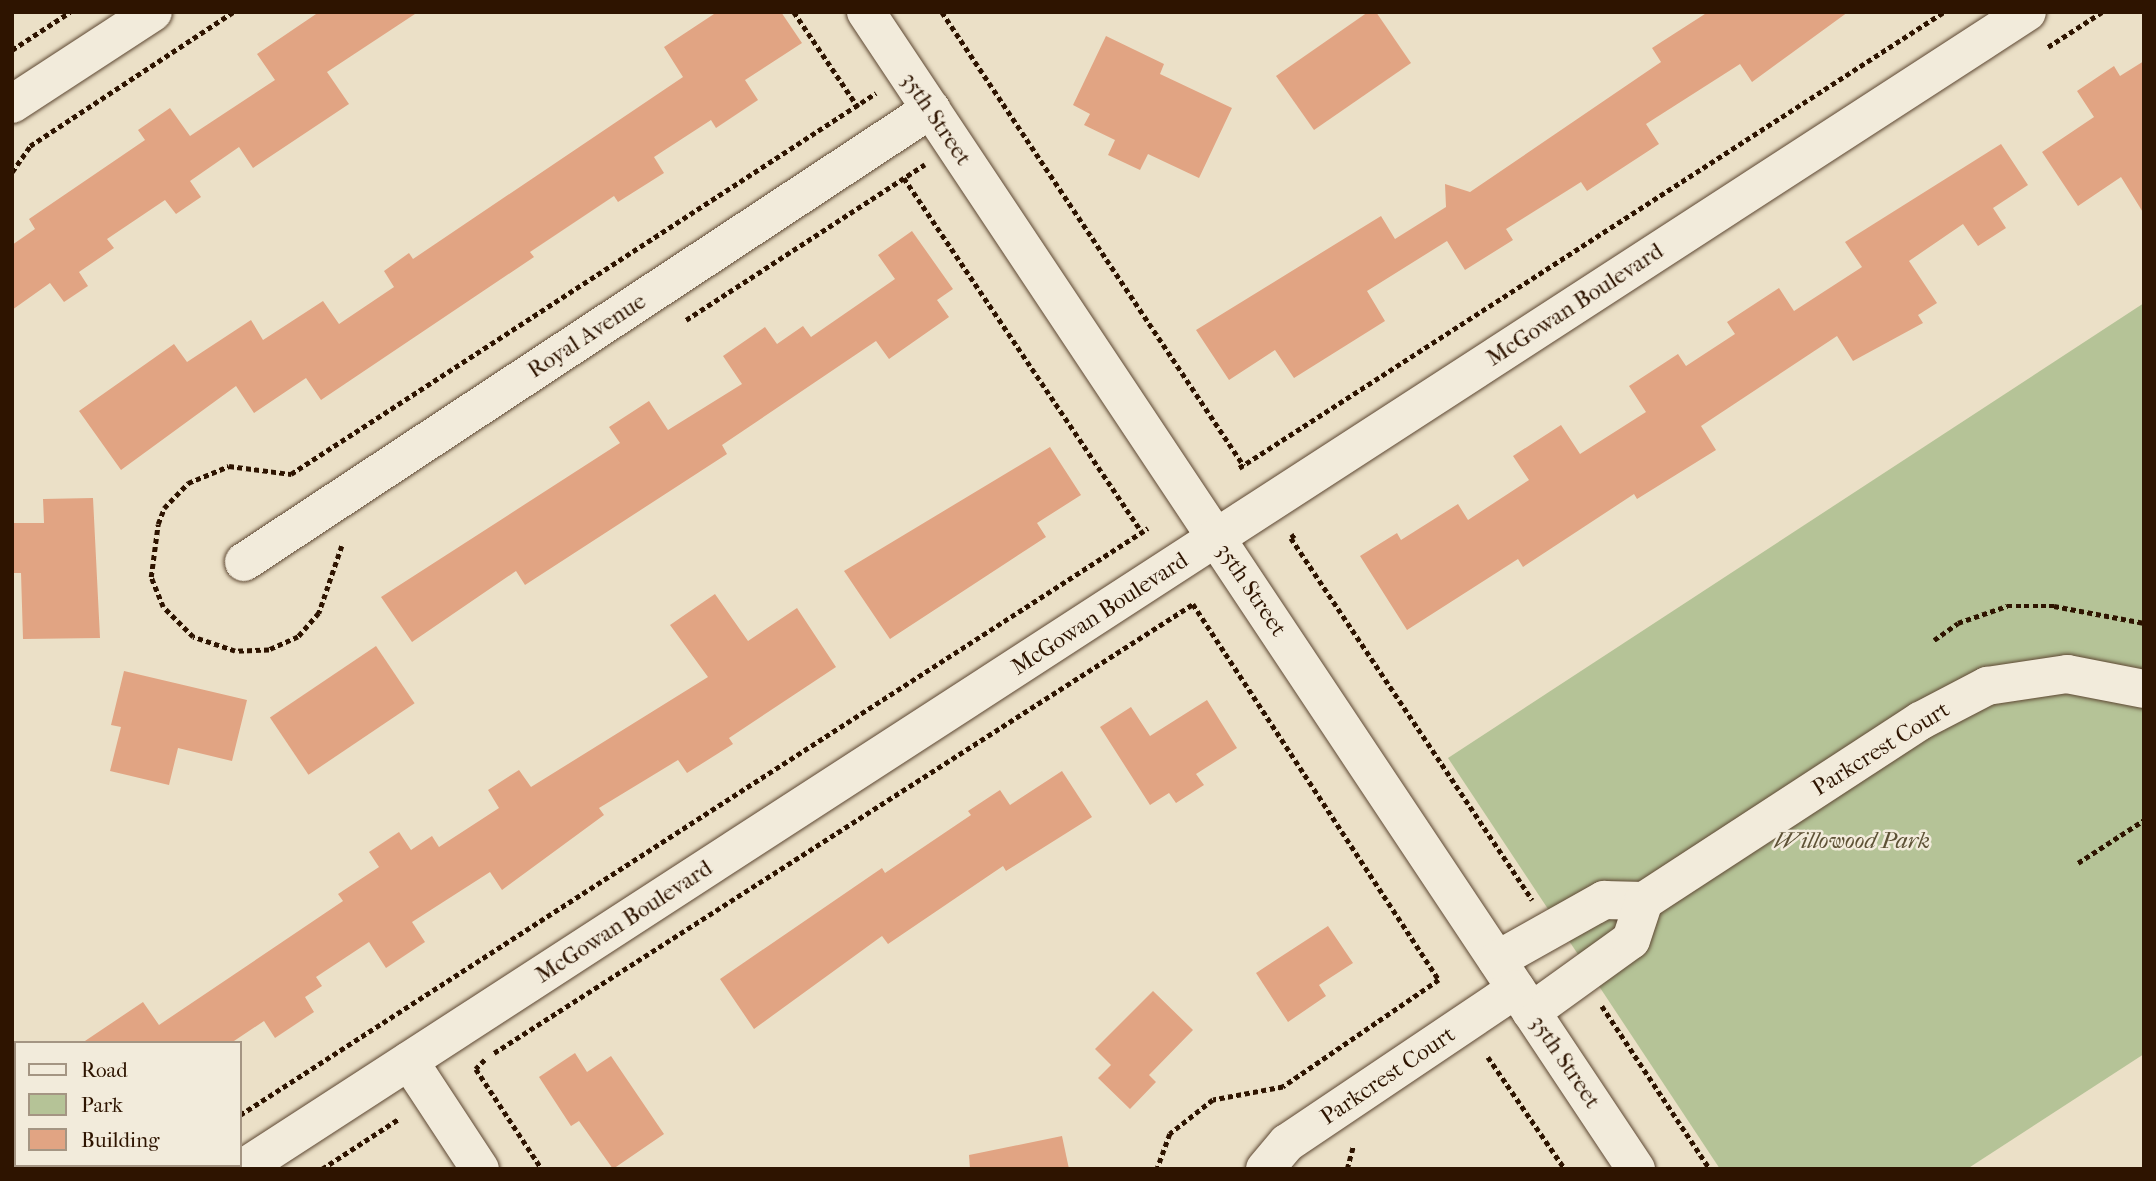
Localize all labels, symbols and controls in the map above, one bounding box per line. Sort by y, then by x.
street label: 35th Street [895,67,977,171]
street label: McGowan Boulevard [1482,238,1668,372]
street label: Royal Avenue [523,288,651,384]
street label: 35th Street [1210,538,1292,642]
street label: McGowan Boulevard [1007,547,1193,681]
street label: Parkcrest Court [1807,696,1955,802]
park label: Willowood Park [1774,827,1930,855]
street label: McGowan Boulevard [531,855,717,989]
street label: 35th Street [1524,1010,1606,1114]
street label: Parkcrest Court [1315,1021,1461,1131]
legend [14,1041,242,1167]
text: Road [81,1058,128,1082]
text: Park [81,1093,123,1117]
text: Building [81,1128,159,1152]

